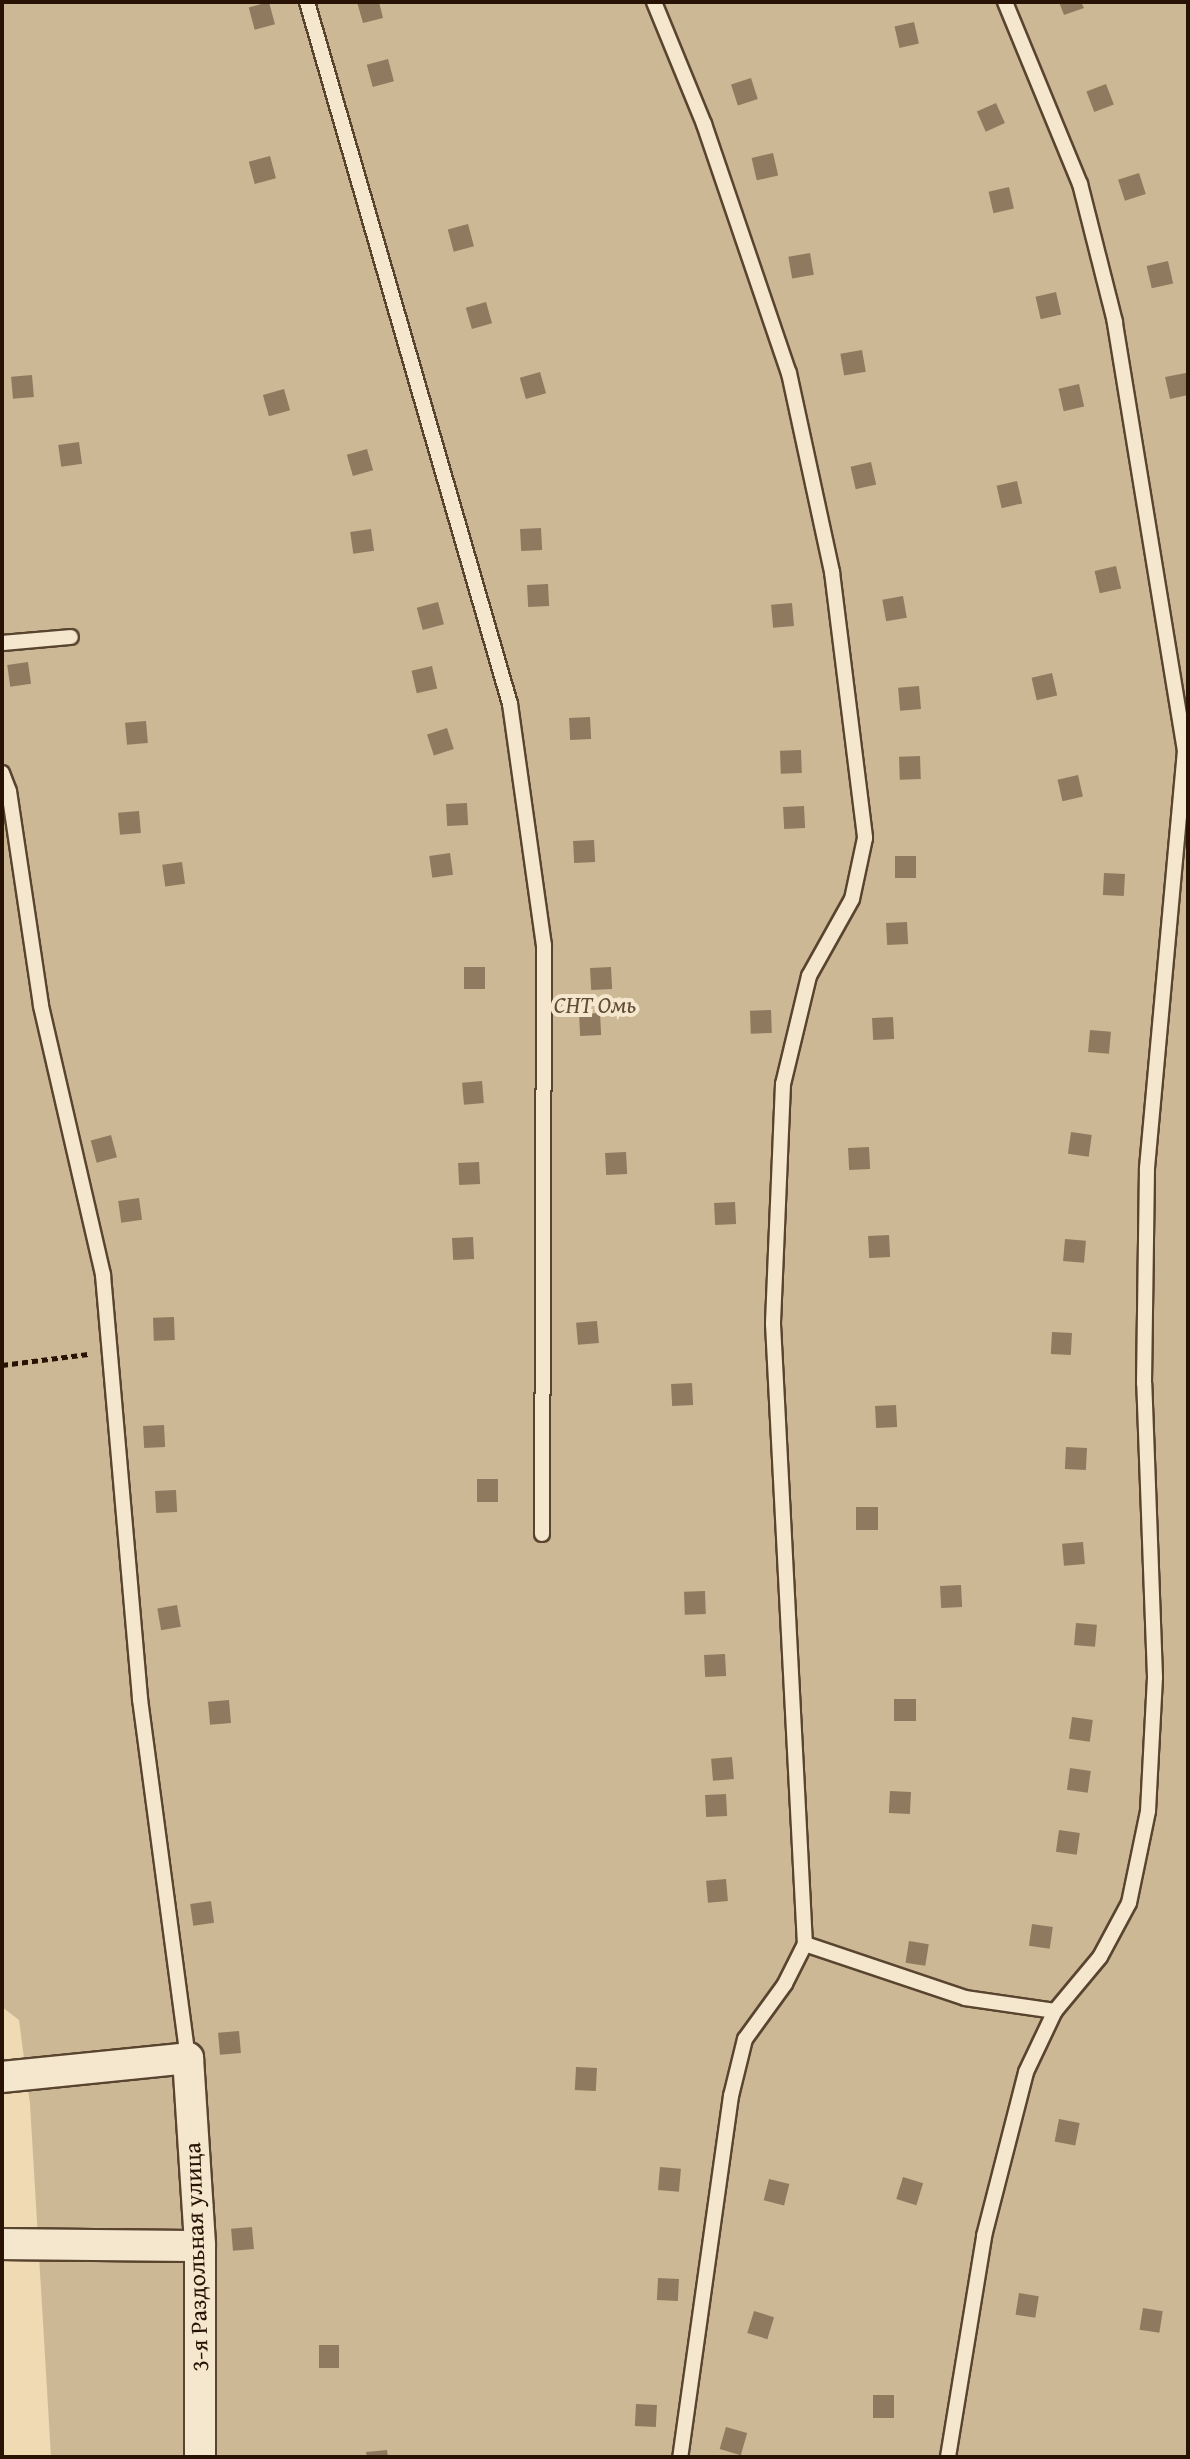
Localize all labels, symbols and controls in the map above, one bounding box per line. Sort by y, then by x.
park label: СНТ Омь [554,991,636,1019]
street label: 3-я Раздольная улица [178,2142,214,2372]

